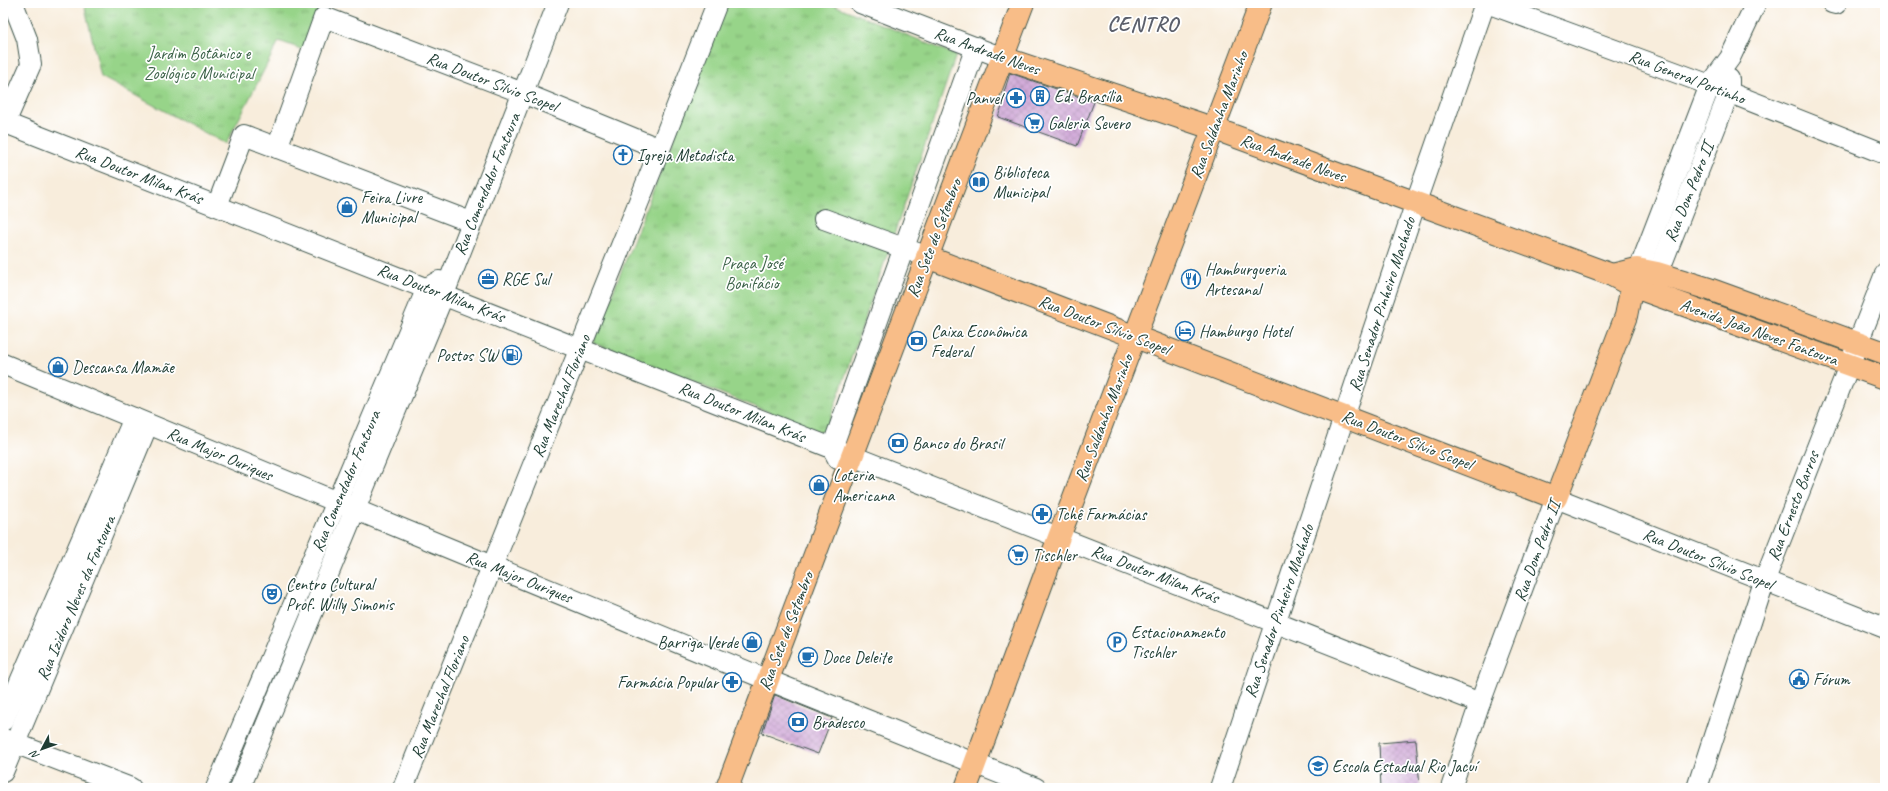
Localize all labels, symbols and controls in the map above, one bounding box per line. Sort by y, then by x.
district label: CENTRO [1107,11,1181,37]
street label: Rua Andrade Neves [931,22,1045,81]
park label: Jardim Botânico e Zoológico Municipal [144,43,257,84]
street label: Rua General Portinho [1626,45,1750,110]
street label: Rua Doutor Silvio Scopel [424,47,563,118]
street label: Rua Saldanha Marinho [1185,47,1254,182]
building icon: Ed. Brasília [1029,85,1051,107]
place label: Ed. Brasília [1054,86,1122,107]
pharmacy icon: Panvel [1005,87,1027,109]
place label: Panvel [966,88,1005,109]
street label: Rua Comendador Fontoura [449,108,526,258]
supermarket icon: Galeria Severo [1023,112,1045,134]
place label: Galeria Severo [1048,113,1131,134]
street label: Rua Andrade Neves [1237,129,1351,188]
street label: Rua Dom Pedro II [1659,135,1720,245]
street label: Rua Doutor Milan Krás [72,141,208,210]
church icon: Igreja Metodista [612,144,634,166]
place label: Igreja Metodista [637,145,735,166]
place label: Biblioteca Municipal [993,162,1051,203]
library icon: Biblioteca Municipal [968,171,990,193]
street label: Rua Sete de Setembro [902,174,967,300]
place label: Feira Livre Municipal [361,187,424,228]
shop icon: Feira Livre Municipal [336,196,358,218]
street label: Rua Senador Pinheiro Machado [1344,213,1420,394]
park label: Praça José Bonifácio [721,253,785,294]
street label: Rua Doutor Milan Krás [374,259,510,328]
place label: Hamburgueria Artesanal [1205,259,1287,300]
office icon: RGE Sul [477,268,499,290]
restaurant icon: Hamburgueria Artesanal [1180,268,1202,290]
place label: RGE Sul [502,269,553,290]
street label: Rua Doutor Silvio Scopel [1036,290,1175,361]
street label: Avenida João Neves Fontoura [1677,294,1842,371]
hotel icon: Hamburgo Hotel [1174,320,1196,342]
place label: Caixa Econômica Federal [931,321,1028,362]
place label: Hamburgo Hotel [1199,321,1294,342]
bank icon: Caixa Econômica Federal [906,330,928,352]
street label: Rua Marechal Floriano [527,331,596,460]
fuel station icon: Postos SW [501,344,523,366]
place label: Postos SW [436,345,500,366]
street label: Rua Saldanha Marinho [1070,350,1139,485]
shop icon: Descansa Mamãe [47,356,69,378]
place label: Descansa Mamãe [72,357,175,378]
street label: Rua Doutor Milan Krás [676,377,810,448]
street label: Rua Doutor Silvio Scopel [1339,405,1478,476]
street label: Rua Comendador Fontoura [307,406,386,555]
street label: Rua Major Ouriques [164,422,277,486]
bank icon: Banco do Brasil [887,432,909,454]
place label: Banco do Brasil [912,433,1006,454]
street label: Rua Ernesto Barros [1763,446,1824,564]
place label: Loteria Americana [833,465,896,506]
shop icon: Loteria Americana [808,474,830,496]
street label: Rua Dom Pedro II [1509,494,1566,604]
pharmacy icon: Tchê Farmácias [1031,503,1053,525]
place label: Tchê Farmácias [1056,504,1147,525]
street label: Rua Izidoro Neves da Fontoura [32,511,121,683]
street label: Rua Senador Pinheiro Machado [1239,521,1319,700]
street label: Rua Doutor Silvio Scopel [1640,523,1779,596]
street label: Rua Doutor Milan Krás [1088,540,1224,609]
supermarket icon: Tischler [1007,544,1029,566]
place label: Tischler [1032,545,1079,566]
street label: Rua Major Ouriques [463,546,576,608]
street label: Rua Sete de Setembro [754,567,819,693]
place label: Centro Cultural Prof. Willy Simonis [286,574,396,615]
theatre icon: Centro Cultural Prof. Willy Simonis [261,583,283,605]
place label: Estacionamento Tischler [1131,622,1226,663]
shop icon: Barriga Verde [741,631,763,653]
parking icon: Estacionamento Tischler [1106,631,1128,653]
street label: Rua Marechal Floriano [406,632,475,761]
place label: Barriga Verde [658,632,739,653]
cafe icon: Doce Deleite [797,646,819,668]
place label: Doce Deleite [822,647,893,668]
public building icon: Fórum [1788,668,1810,690]
place label: Fórum [1813,669,1851,690]
pharmacy icon: Farmácia Popular [721,671,743,693]
place label: Farmácia Popular [617,672,720,693]
bank icon: Bradesco [787,711,809,733]
place label: Bradesco [812,712,865,733]
north arrow [22,729,62,769]
text: N [26,747,42,763]
school or university icon: Escola Estadual Rio Jacuí [1307,755,1329,777]
place label: Escola Estadual Rio Jacuí [1332,756,1480,777]

